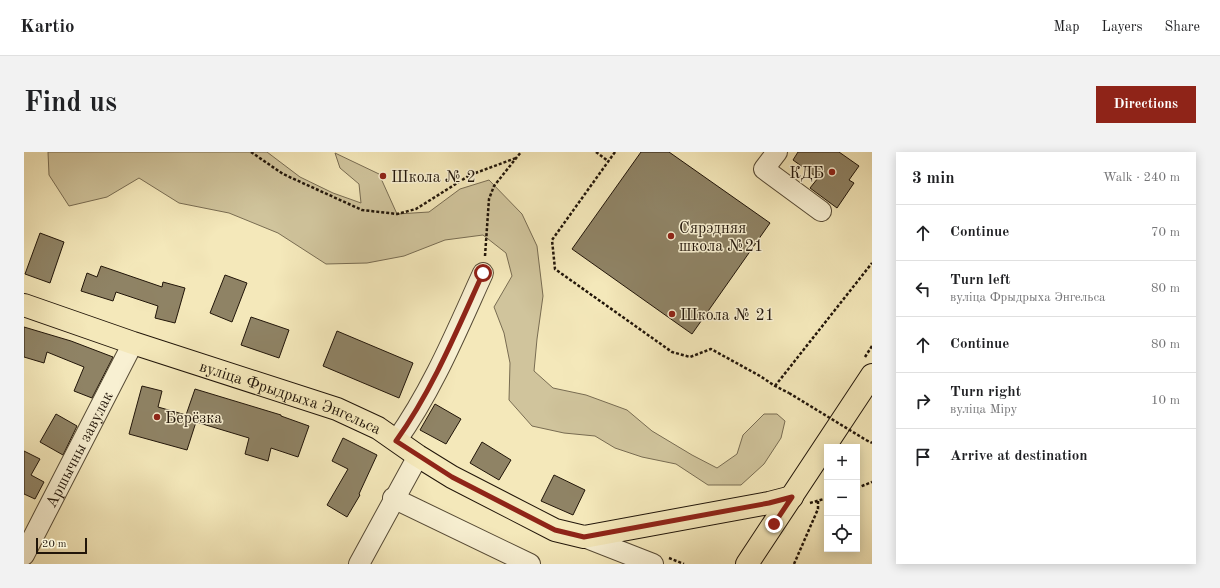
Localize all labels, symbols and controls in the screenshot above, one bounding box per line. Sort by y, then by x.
text: Kartio [20,18,75,37]
text: Map [1054,20,1080,34]
text: Layers [1102,20,1143,34]
text: Share [1165,20,1200,34]
button: Directions [1096,86,1196,123]
text: Find us [24,90,117,118]
place label: КДБ [789,166,824,182]
marker: КДБ [827,167,837,177]
place label: Школа № 2 [391,170,476,186]
text: 3 min [912,170,955,187]
marker: Школа № 2 [378,171,388,181]
text: Walk · 240 m [1103,171,1180,184]
place label: Сярэдняя школа №21 [679,221,763,255]
icon: ahead [912,222,934,244]
text: Continue [950,225,1009,240]
text: 70 m [1151,226,1180,239]
marker: Сярэдняя школа №21 [666,231,676,241]
route start [474,264,492,282]
text: Turn left [950,273,1010,288]
icon: left [912,278,934,300]
text: 80 m [1151,282,1180,295]
text: вуліца Фрыдрыха Энгельса [950,291,1106,304]
place label: Школа № 21 [680,308,774,324]
marker: Школа № 21 [667,309,677,319]
icon: ahead [912,334,934,356]
text: Continue [950,337,1009,352]
text: 80 m [1151,338,1180,351]
street label: вуліца Фрыдрыха Энгельса [197,359,383,438]
text: Turn right [950,385,1021,400]
street label: Аршычны завулак [44,389,117,511]
icon: right [912,390,934,412]
text: 10 m [1151,394,1180,407]
text: вуліца Міру [950,403,1017,416]
place label: Берёзка [165,411,222,427]
marker: Берёзка [152,412,162,422]
map controls [824,444,860,552]
button: + [824,444,860,480]
icon: arrive [912,446,934,468]
text: Arrive at destination [950,449,1088,464]
button: − [824,480,860,516]
route end [765,515,783,533]
button: locate [824,516,860,552]
scale bar [36,536,87,555]
text: 20 m [42,539,67,550]

